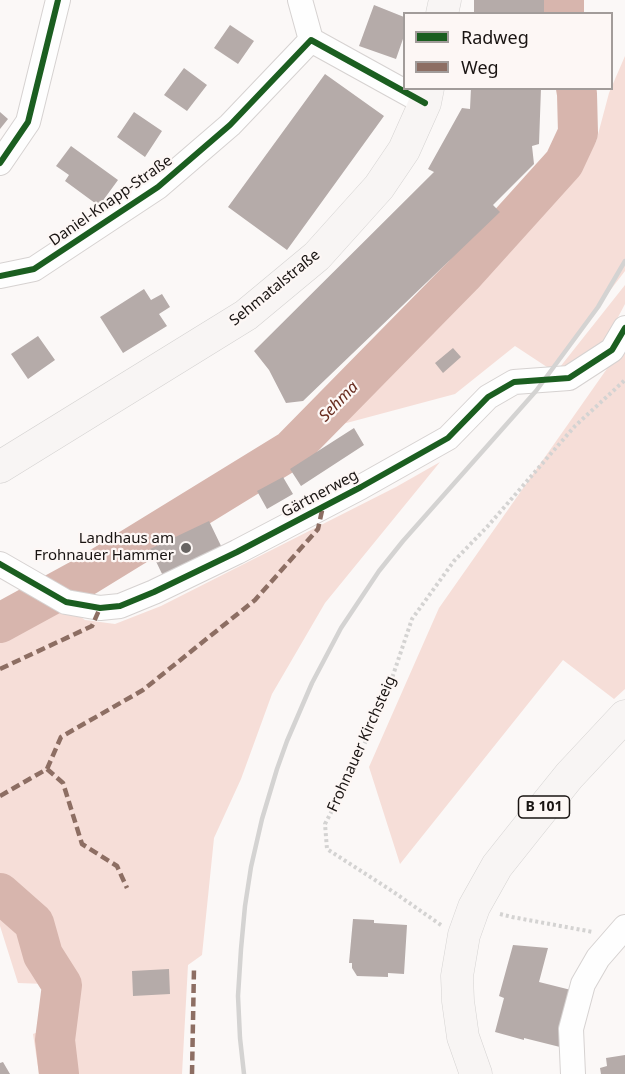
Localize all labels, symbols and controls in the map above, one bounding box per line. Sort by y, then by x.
legend [403,12,613,90]
text: Radweg [461,25,529,49]
text: Weg [461,55,499,79]
street label: Daniel-Knapp-Straße [46,152,176,250]
street label: Sehmatalstraße [226,246,324,330]
water label: Sehma [315,378,363,426]
street label: Gärtnerweg [279,466,361,522]
place label: Landhaus am Frohnauer Hammer [34,530,174,565]
marker: Landhaus am Frohnauer Hammer [179,541,193,555]
street label: Frohnauer Kirchsteig [324,673,400,815]
road number: B 101 [518,796,570,818]

